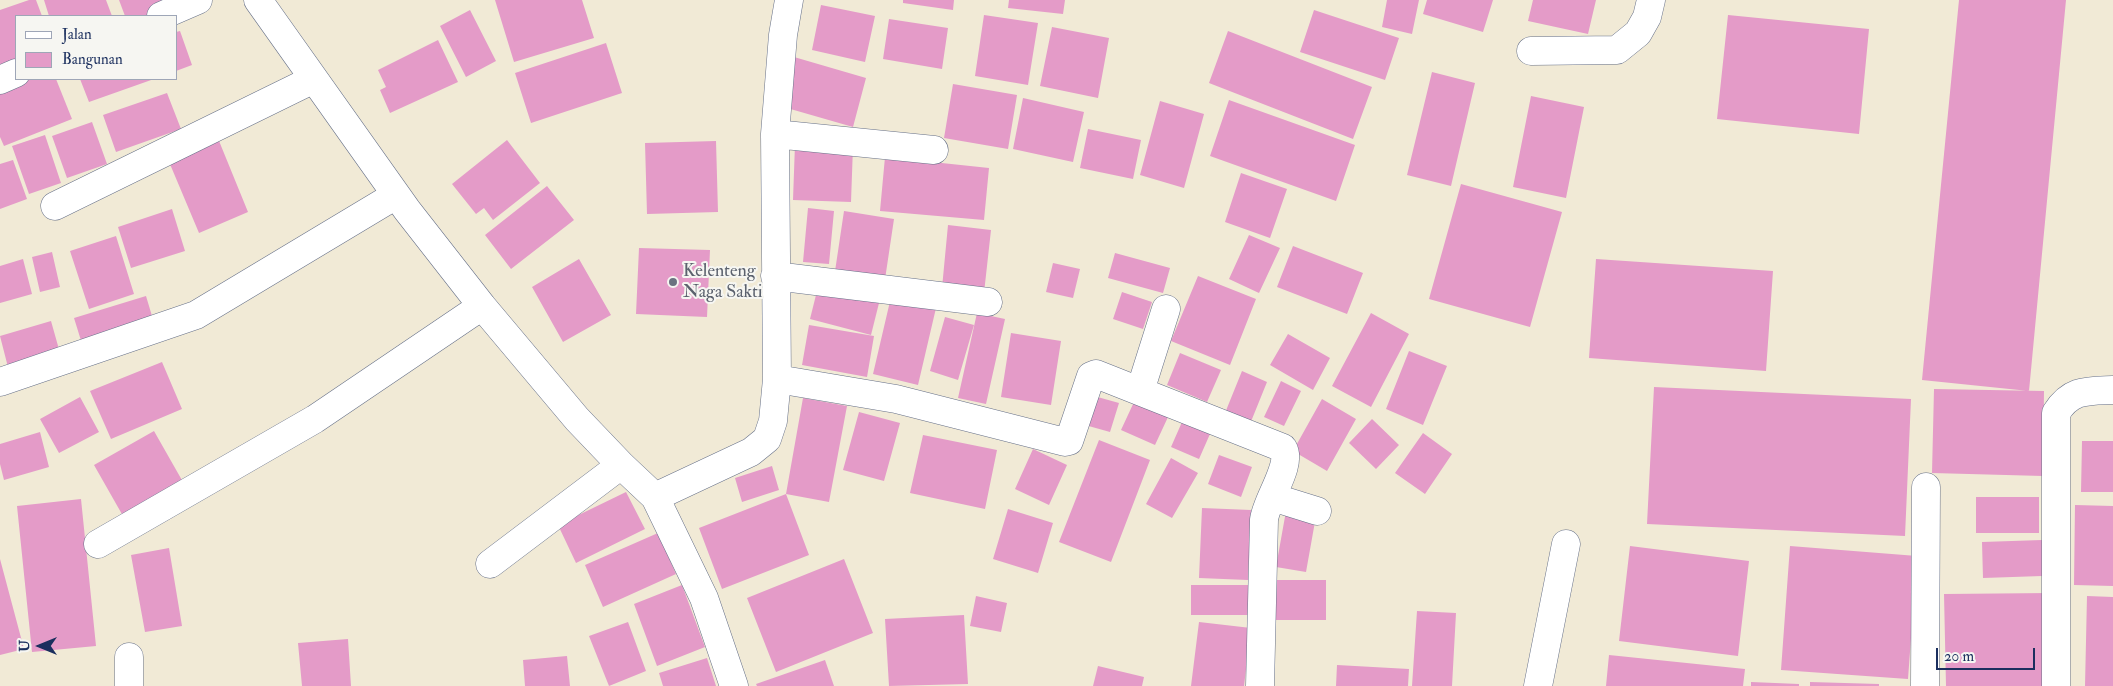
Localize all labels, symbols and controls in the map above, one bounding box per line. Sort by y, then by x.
legend [15,15,178,80]
text: Jalan [62,25,92,44]
text: Bangunan [62,50,123,69]
place label: Kelenteng Naga Sakti [683,261,763,304]
marker: Kelenteng Naga Sakti [667,276,679,288]
north arrow [15,621,65,671]
scale bar [1938,638,2037,670]
text: U [16,640,33,652]
text: 20 m [1944,647,1974,666]

